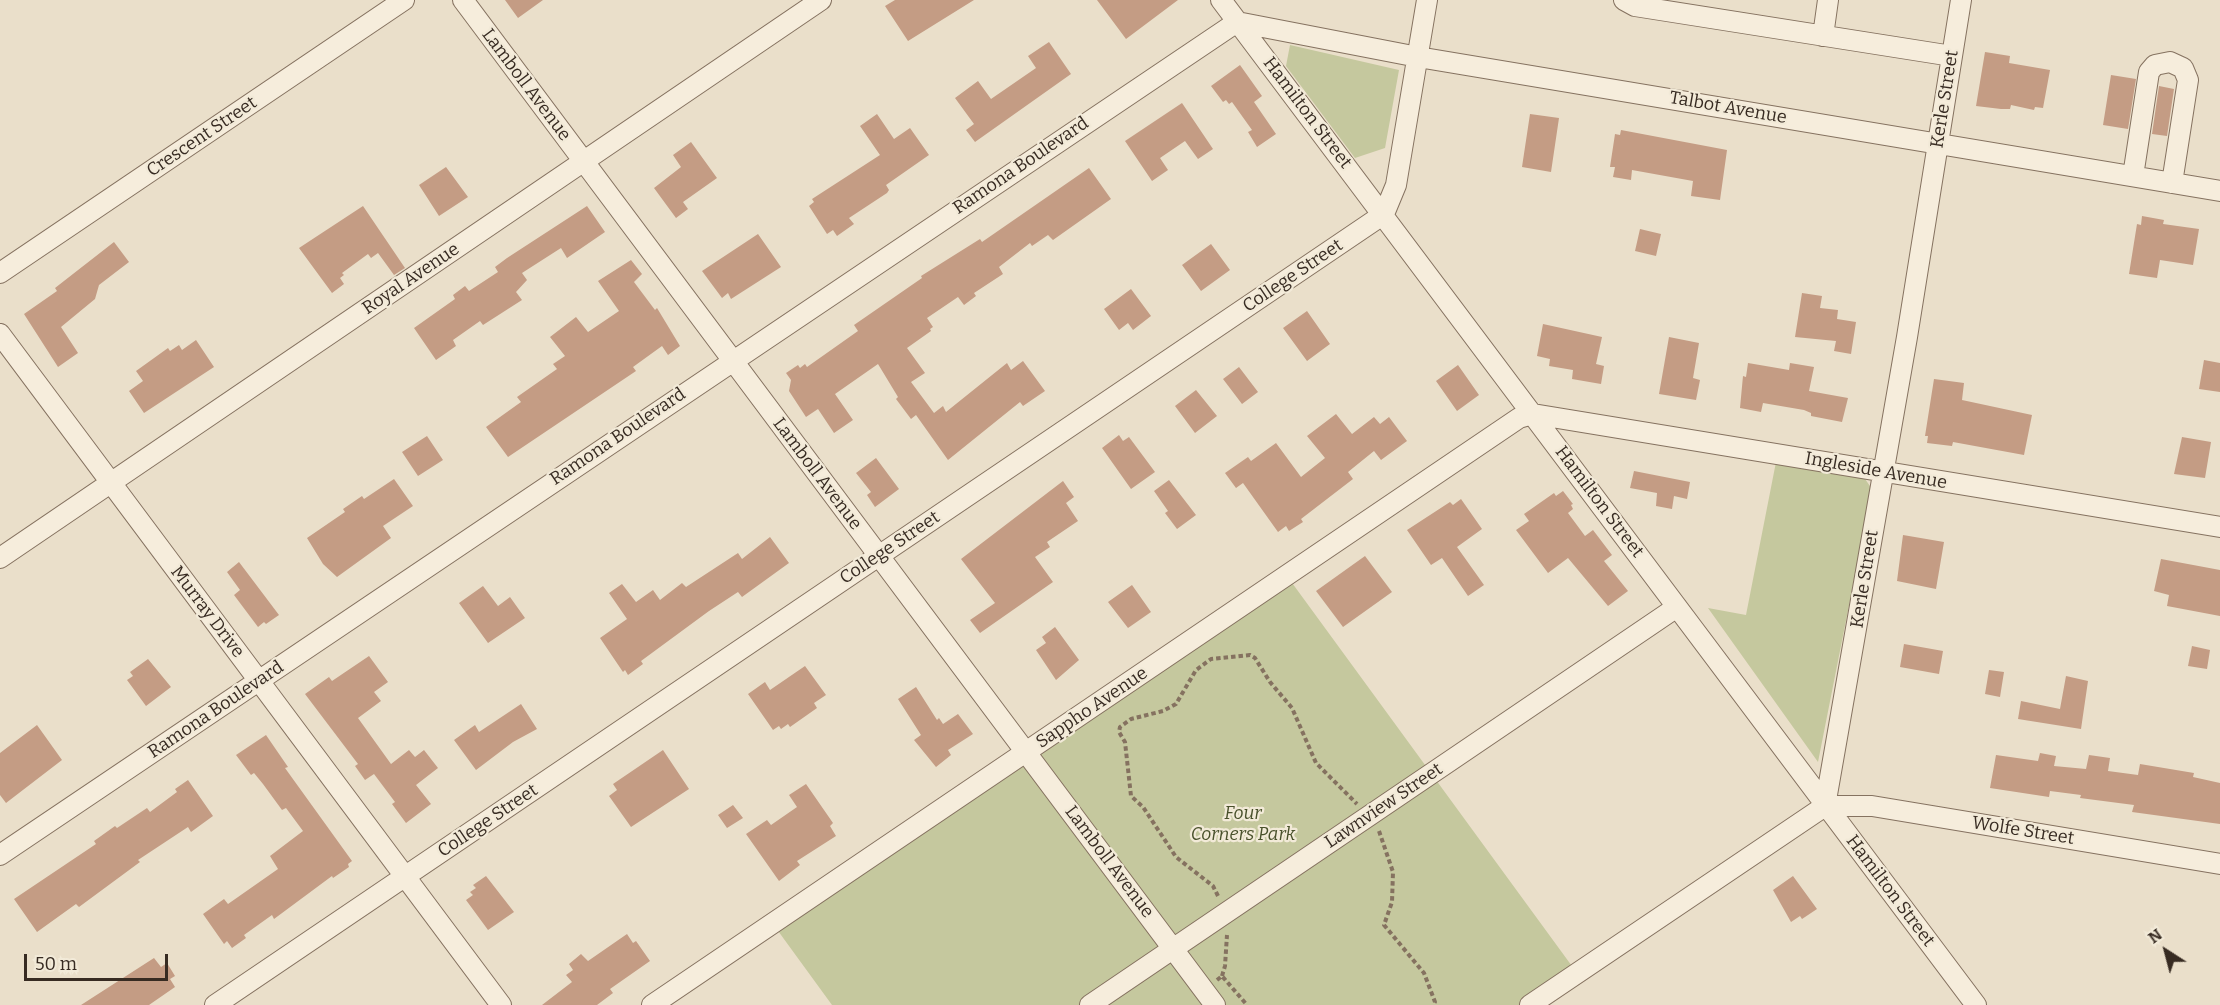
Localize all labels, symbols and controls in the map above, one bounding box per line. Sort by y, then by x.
street label: Lamboll Avenue [477,25,575,145]
street label: Kerle Street [1927,48,1963,150]
street label: Hamilton Street [1258,53,1356,173]
street label: Talbot Avenue [1668,87,1788,129]
street label: Crescent Street [143,92,261,182]
street label: Ramona Boulevard [949,113,1093,219]
street label: College Street [1239,235,1347,317]
street label: Royal Avenue [358,239,464,319]
street label: Ramona Boulevard [546,384,690,490]
street label: Lamboll Avenue [768,414,866,534]
street label: Hamilton Street [1550,442,1648,562]
street label: Ingleside Avenue [1803,448,1949,494]
street label: College Street [836,507,944,589]
street label: Kerle Street [1847,528,1883,630]
street label: Murray Drive [166,562,248,662]
street label: Ramona Boulevard [144,657,288,763]
street label: Sappho Avenue [1032,663,1152,753]
street label: Lawnview Street [1321,759,1447,853]
street label: College Street [434,780,542,862]
street label: Lamboll Avenue [1060,802,1158,922]
park label: Four Corners Park [1191,803,1295,846]
street label: Wolfe Street [1970,812,2076,850]
street label: Hamilton Street [1841,831,1939,951]
north arrow [2136,921,2196,981]
text: N [2145,925,2166,947]
scale bar [27,942,171,980]
text: 50 m [35,953,77,975]

